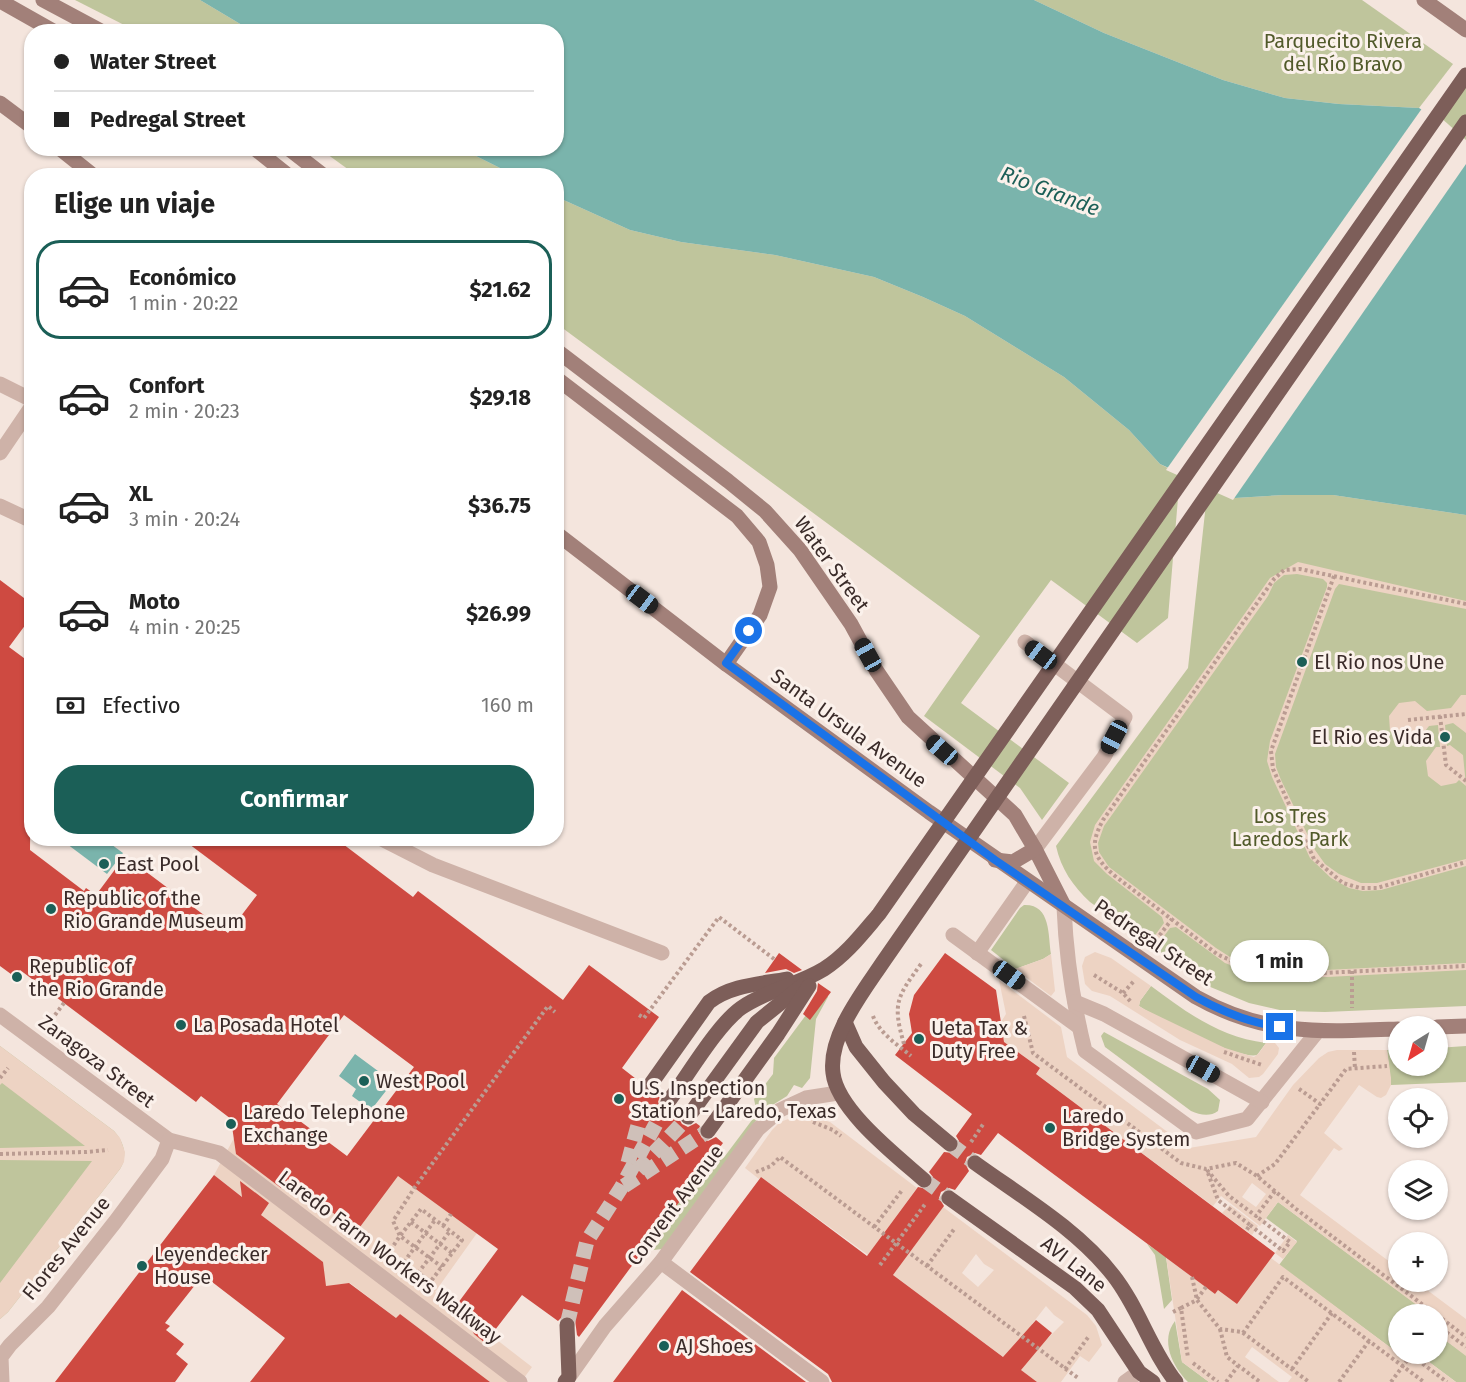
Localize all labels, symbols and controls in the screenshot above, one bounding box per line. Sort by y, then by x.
park label: Parquecito Rivera del Río Bravo [1264,29,1422,76]
text: Water Street [90,48,216,75]
text: Pedregal Street [90,106,245,133]
water label: Rio Grande [997,160,1103,222]
text: Elige un viaje [54,188,215,220]
icon: car [57,263,111,317]
text: Económico [129,264,236,291]
text: $21.62 [470,276,531,303]
text: 1 min · 20:22 [129,291,239,315]
icon: car [57,371,111,425]
text: Confort [129,372,205,399]
text: $29.18 [470,384,531,411]
text: 2 min · 20:23 [129,399,240,423]
icon: car [57,479,111,533]
text: XL [129,480,153,507]
text: $36.75 [468,492,531,519]
text: 3 min · 20:24 [129,507,240,531]
street label: Water Street [789,512,875,617]
car [622,581,662,617]
icon: car [57,587,111,641]
text: Moto [129,588,180,615]
text: $26.99 [466,600,531,627]
text: 4 min · 20:25 [129,615,241,639]
route start [735,617,762,644]
car [851,635,885,675]
car [1021,637,1061,673]
place label: El Rio nos Une [1314,650,1444,674]
marker: El Rio nos Une [1295,655,1309,669]
street label: Santa Ursula Avenue [766,663,932,793]
icon: cash [54,689,87,722]
text: Efectivo [102,692,181,719]
text: 160 m [481,693,534,717]
car [1098,717,1130,757]
place label: El Rio es Vida [1311,725,1433,749]
marker: El Rio es Vida [1438,730,1452,744]
car [923,731,961,769]
button: Confirmar [54,765,534,834]
park label: Los Tres Laredos Park [1232,804,1349,851]
place label: East Pool [116,852,199,876]
marker: East Pool [97,857,111,871]
place label: Republic of the Rio Grande Museum [63,886,244,933]
street label: Pedregal Street [1090,893,1219,991]
marker: Republic of the Rio Grande Museum [44,902,58,916]
callout: 1 min [1230,940,1330,982]
text: 1 min [1255,949,1304,973]
place label: Republic of the Rio Grande [29,954,164,1001]
car [989,957,1029,993]
marker: Republic of the Rio Grande [10,970,24,984]
street label: Zaragoza Street [34,1010,160,1113]
place label: La Posada Hotel [193,1013,339,1037]
route end [1266,1013,1293,1040]
place label: Ueta Tax & Duty Free [931,1016,1028,1063]
north arrow [1388,1016,1448,1076]
map controls [1388,1016,1448,1364]
marker: La Posada Hotel [174,1018,188,1032]
marker: Ueta Tax & Duty Free [912,1032,926,1046]
car [1183,1052,1223,1086]
place label: West Pool [376,1069,465,1093]
marker: West Pool [357,1074,371,1088]
place label: U.S. Inspection Station - Laredo, Texas [631,1076,836,1123]
button: locate [1388,1088,1448,1148]
marker: U.S. Inspection Station - Laredo, Texas [612,1092,626,1106]
place label: Laredo Telephone Exchange [243,1100,405,1147]
place label: Laredo Bridge System [1062,1104,1190,1151]
marker: Laredo Telephone Exchange [224,1117,238,1131]
marker: Laredo Bridge System [1043,1121,1057,1135]
street label: Convent Avenue [622,1140,728,1270]
button: layers [1388,1160,1448,1220]
street label: Laredo Farm Workers Walkway [274,1165,506,1349]
street label: Flores Avenue [17,1191,115,1305]
street label: AVI Lane [1036,1231,1112,1297]
button: + [1388,1232,1448,1292]
place label: Leyendecker House [154,1242,268,1289]
marker: Leyendecker House [135,1259,149,1273]
button: − [1388,1304,1448,1364]
place label: AJ Shoes [676,1334,753,1358]
marker: AJ Shoes [657,1339,671,1353]

